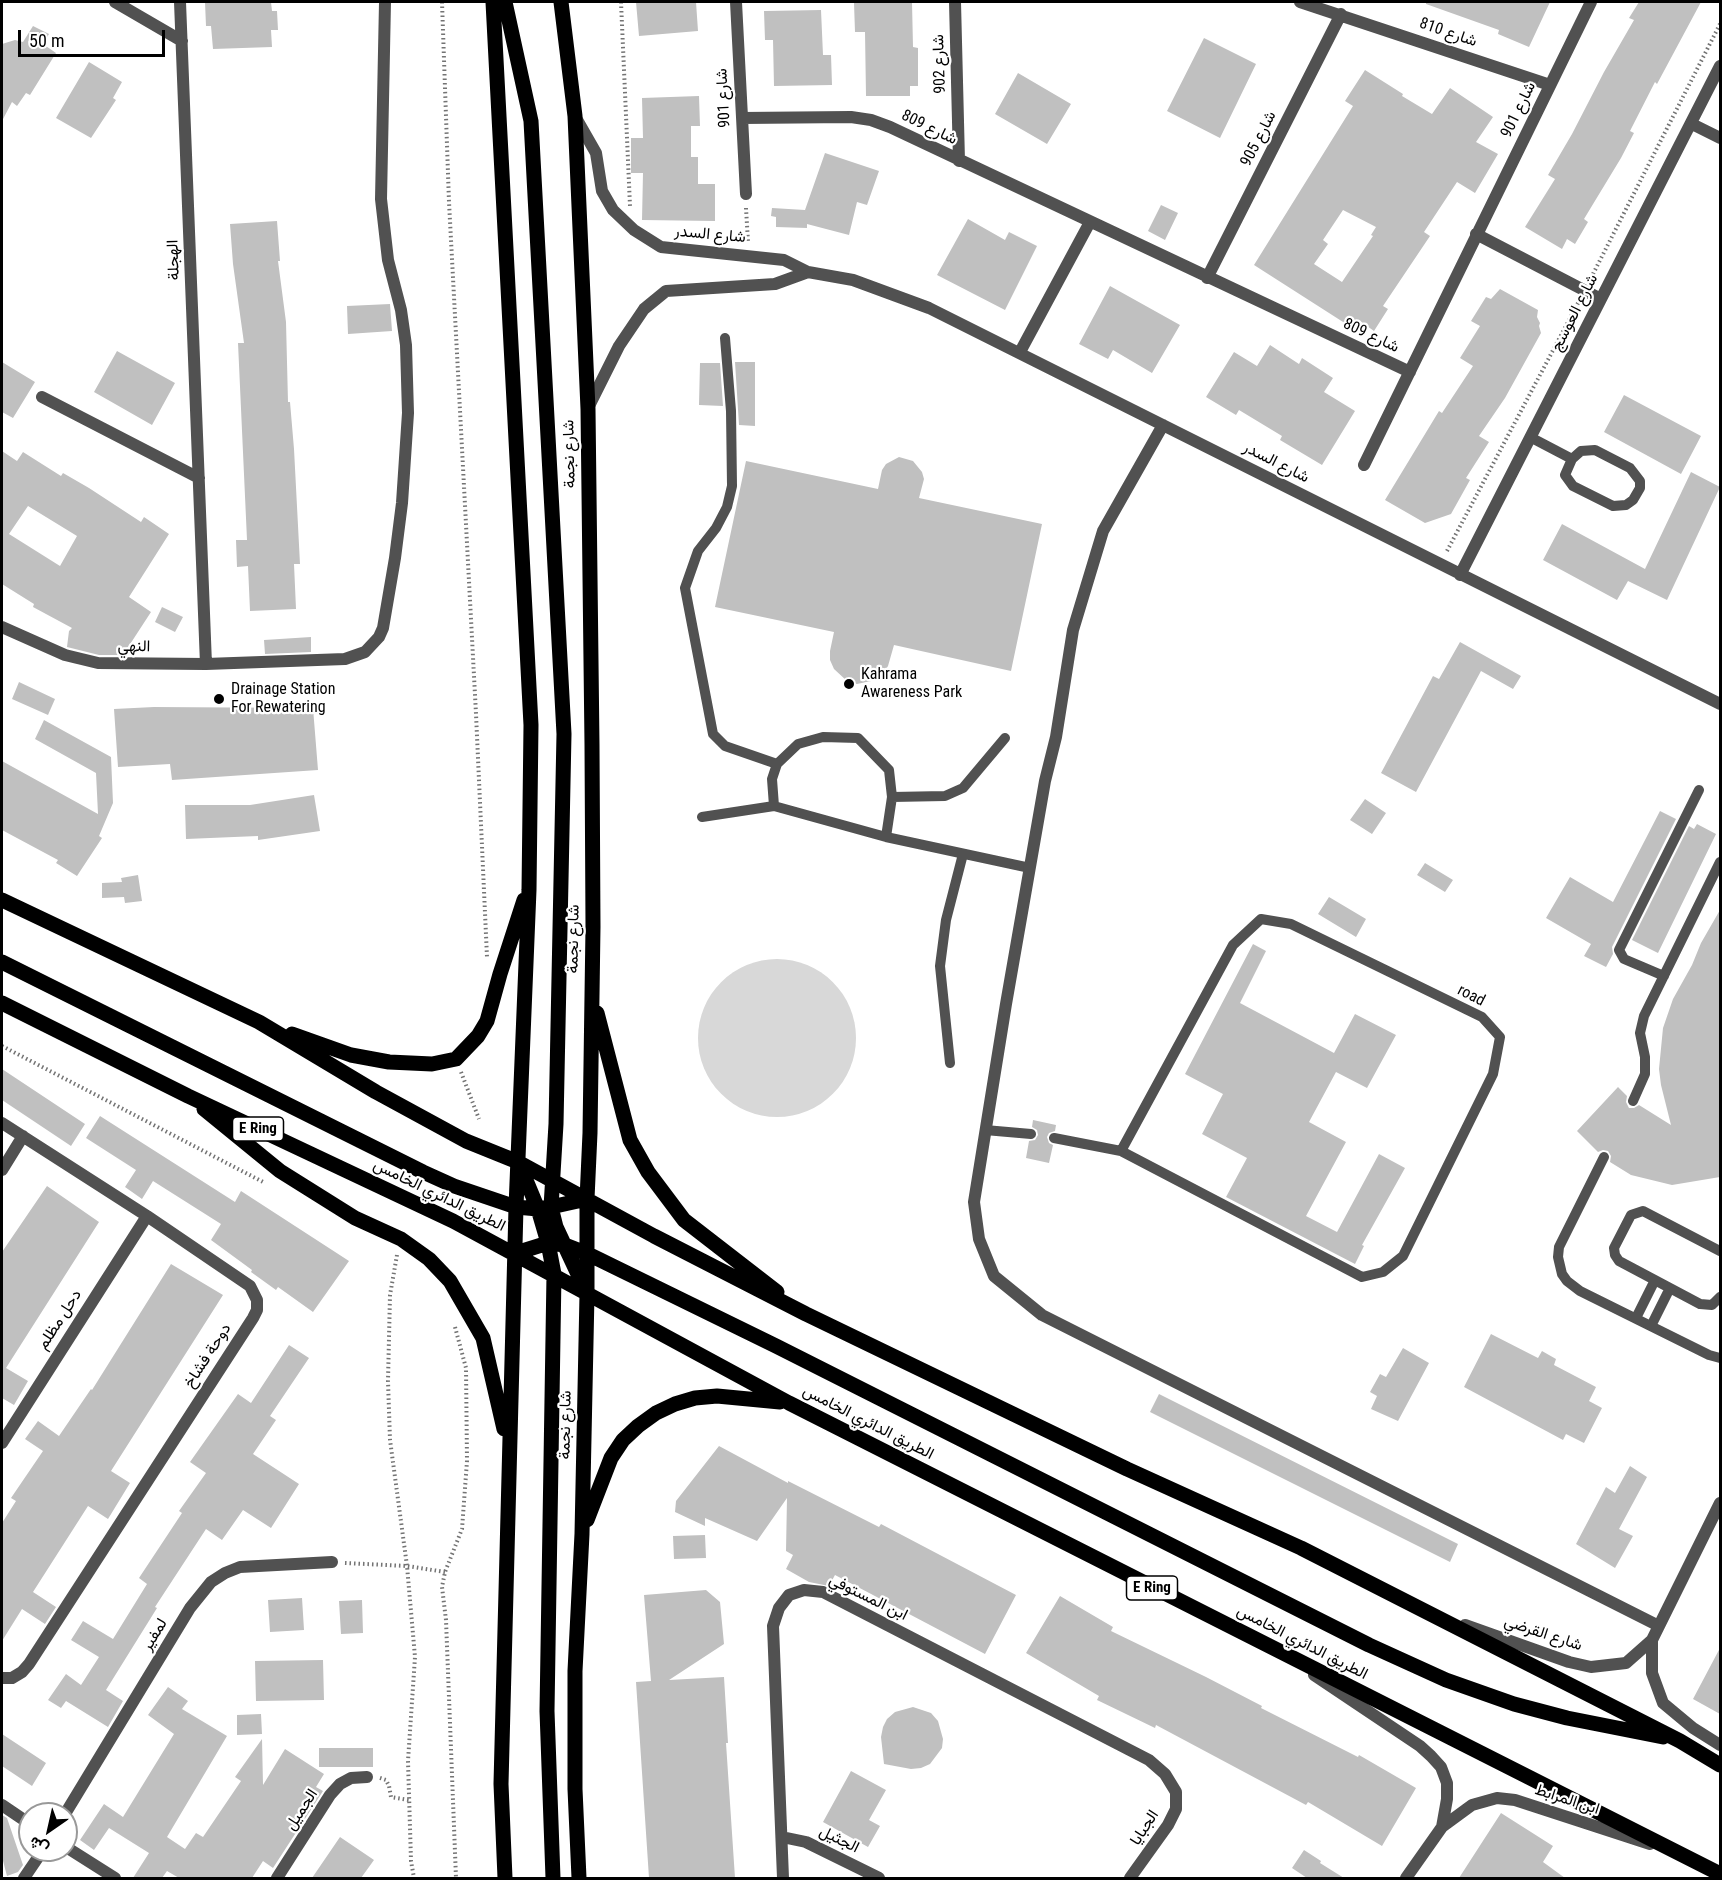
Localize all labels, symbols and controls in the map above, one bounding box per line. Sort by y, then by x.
street label: شارع 810 [1417,14,1479,52]
scale bar [21,18,168,56]
text: 50 m [29,30,64,51]
street label: شارع 902 [929,34,951,94]
street label: شارع 901 [713,68,735,128]
street label: شارع 901 [1497,79,1541,141]
street label: شارع 809 [898,106,960,150]
street label: شارع 905 [1237,108,1281,170]
street label: شارع السدر [673,222,747,248]
street label: الهجلة [164,239,184,281]
street label: شارع العوسج [1547,271,1603,355]
street label: شارع 809 [1340,315,1402,357]
street label: شارع نجمة [560,419,580,489]
street label: شارع السدر [1240,438,1312,488]
street label: النهي [117,637,151,657]
place label: Kahrama Awareness Park [861,665,962,703]
marker: Kahrama Awareness Park [842,677,856,691]
place label: Drainage Station For Rewatering [231,680,335,718]
marker: Drainage Station For Rewatering [212,692,226,706]
street label: شارع نجمة [564,904,584,974]
street label: road [1454,981,1488,1011]
road number: E Ring [232,1117,284,1141]
street label: الطريق الدائري الخامس [370,1156,508,1236]
street label: دحل مظلم [34,1287,86,1353]
street label: دوحة فشاخ [180,1320,236,1392]
street label: الطريق الدائري الخامس [799,1382,937,1464]
street label: شارع نجمة [556,1390,576,1460]
street label: ابن المستوفي [826,1571,910,1625]
road number: E Ring [1126,1576,1178,1600]
street label: الطريق الدائري الخامس [1233,1602,1371,1684]
street label: شارع القرضي [1502,1612,1584,1656]
street label: لمفير [138,1615,172,1655]
street label: ابن المرابط [1532,1781,1602,1819]
street label: الجميل [282,1786,322,1834]
north arrow [18,1802,78,1862]
street label: الجبايا [1127,1807,1163,1849]
street label: الجثيل [816,1822,862,1858]
text: ش [25,1832,52,1859]

